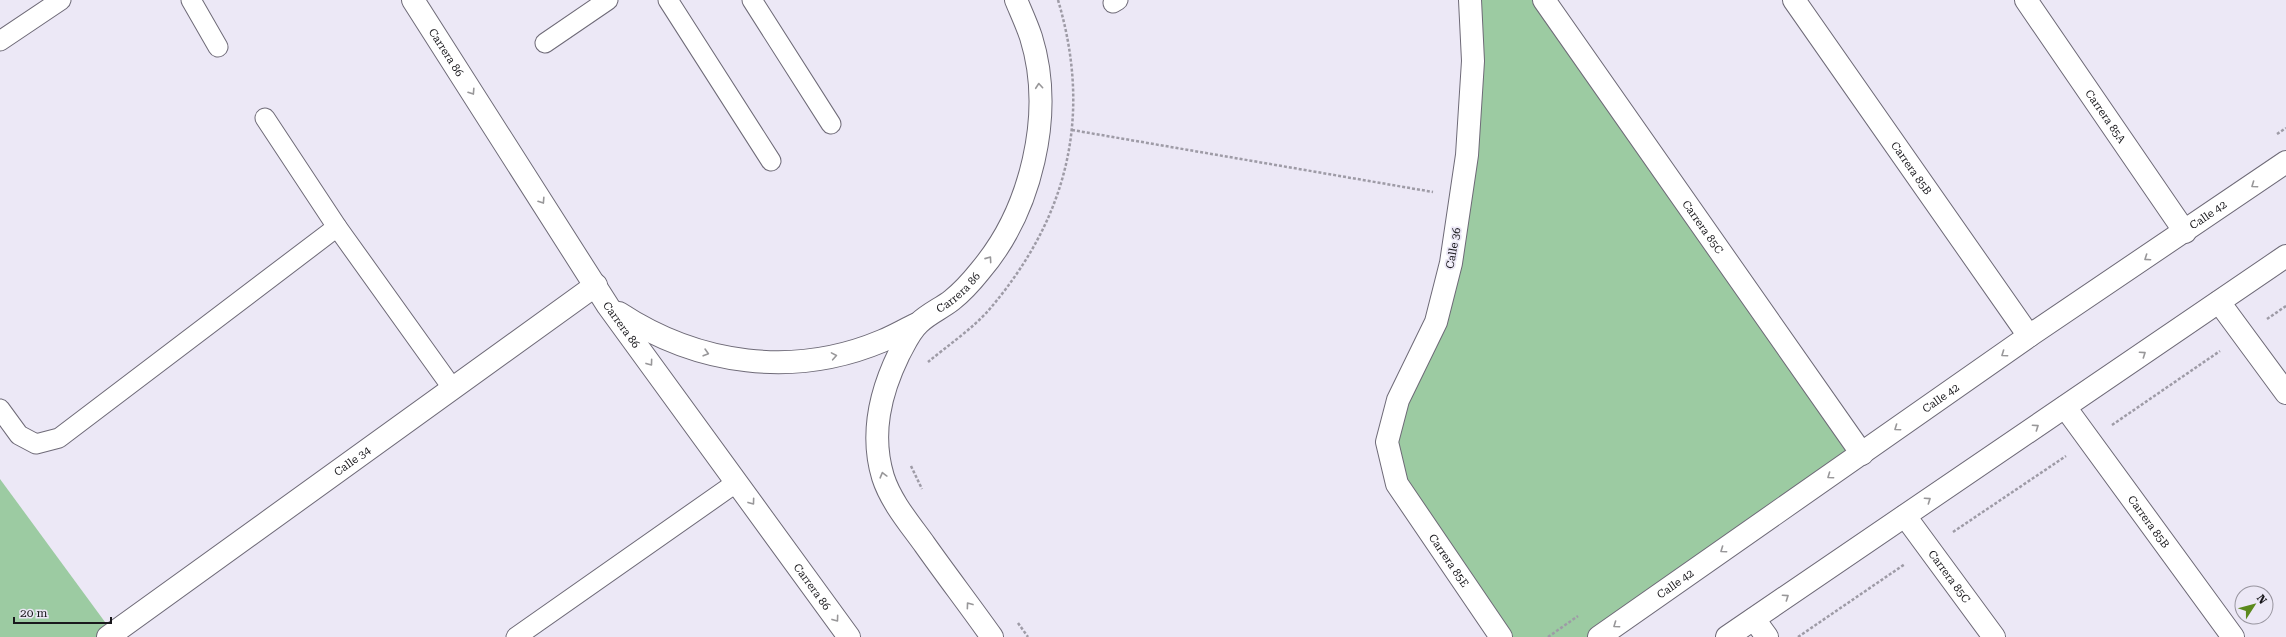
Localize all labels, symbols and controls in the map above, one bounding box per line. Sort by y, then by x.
street label: Carrera 86 [426,26,466,79]
one-way arrow [1035,83,1044,89]
street label: Carrera 85A [2082,87,2128,146]
one-way arrow [467,88,475,95]
street label: Carrera 85B [1888,139,1934,197]
one-way arrow [2251,180,2258,188]
one-way arrow [537,197,545,204]
street label: Carrera 85C [1679,198,1726,256]
street label: Calle 42 [2187,198,2229,232]
street label: Calle 36 [1443,226,1464,270]
one-way arrow [2144,253,2151,260]
one-way arrow [984,257,991,264]
street label: Carrera 86 [934,270,983,316]
street label: Carrera 86 [600,299,642,351]
one-way arrow [702,348,709,357]
one-way arrow [2001,349,2008,356]
one-way arrow [2139,351,2146,358]
one-way arrow [831,352,837,361]
one-way arrow [645,359,652,366]
street label: Calle 42 [1920,381,1962,416]
one-way arrow [1895,423,1902,430]
one-way arrow [2031,425,2038,432]
street label: Calle 34 [332,443,374,479]
one-way arrow [880,471,888,478]
one-way arrow [1827,471,1834,478]
street label: Carrera 85B [2125,493,2172,551]
one-way arrow [1924,497,1931,505]
one-way arrow [747,498,754,505]
street label: Carrera 85E [1426,532,1471,590]
one-way arrow [1720,545,1727,553]
street label: Carrera 85C [1925,548,1973,606]
street label: Carrera 86 [791,561,833,613]
street label: Calle 42 [1655,567,1696,601]
north arrow [2234,585,2274,625]
text: N [2254,592,2270,607]
one-way arrow [1782,594,1789,602]
scale bar [14,599,111,625]
one-way arrow [967,603,974,610]
text: 20 m [20,606,47,620]
one-way arrow [831,615,839,622]
one-way arrow [1614,620,1621,627]

